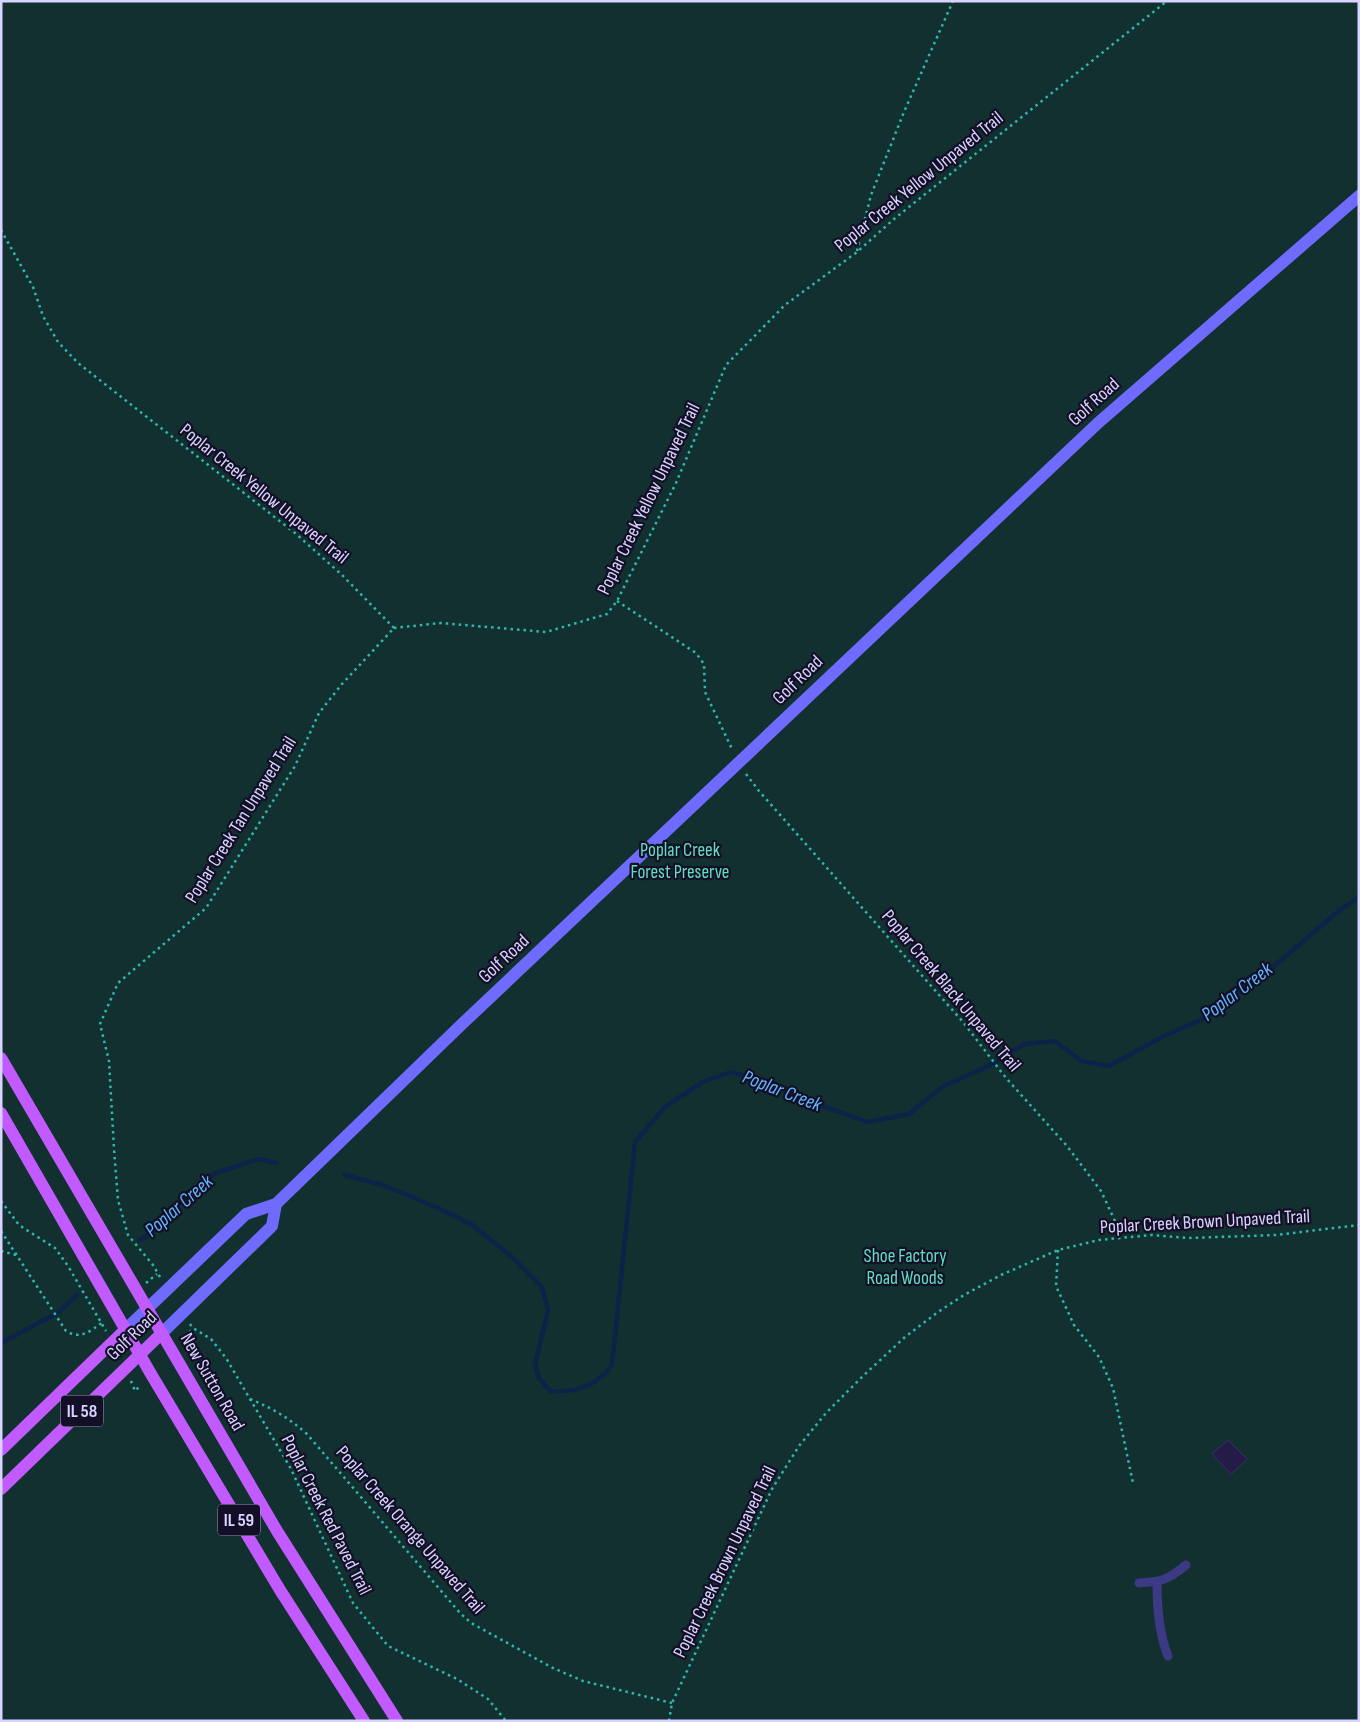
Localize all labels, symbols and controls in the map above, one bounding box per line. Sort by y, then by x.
street label: Poplar Creek Yellow Unpaved Trail [830,107,1008,257]
street label: Golf Road [1064,373,1124,431]
street label: Poplar Creek Yellow Unpaved Trail [593,399,705,599]
street label: Poplar Creek Yellow Unpaved Trail [175,419,353,569]
street label: Golf Road [768,651,828,709]
street label: Poplar Creek Tan Unpaved Trail [180,732,302,908]
park label: Poplar Creek Forest Preserve [631,839,729,884]
street label: Poplar Creek Black Unpaved Trail [877,905,1025,1077]
street label: Golf Road [474,930,534,988]
water label: Poplar Creek [1197,957,1278,1027]
water label: Poplar Creek [739,1065,825,1117]
water label: Poplar Creek [140,1169,219,1242]
street label: Poplar Creek Brown Unpaved Trail [1099,1205,1311,1239]
park label: Shoe Factory Road Woods [864,1245,947,1290]
street label: Golf Road [102,1307,162,1365]
street label: New Sutton Road [175,1329,249,1435]
road number: IL 58 [61,1395,103,1426]
street label: Poplar Creek Red Paved Trail [276,1431,376,1599]
street label: Poplar Creek Orange Unpaved Trail [331,1441,489,1619]
street label: Poplar Creek Brown Unpaved Trail [669,1462,781,1662]
road number: IL 59 [218,1504,260,1536]

